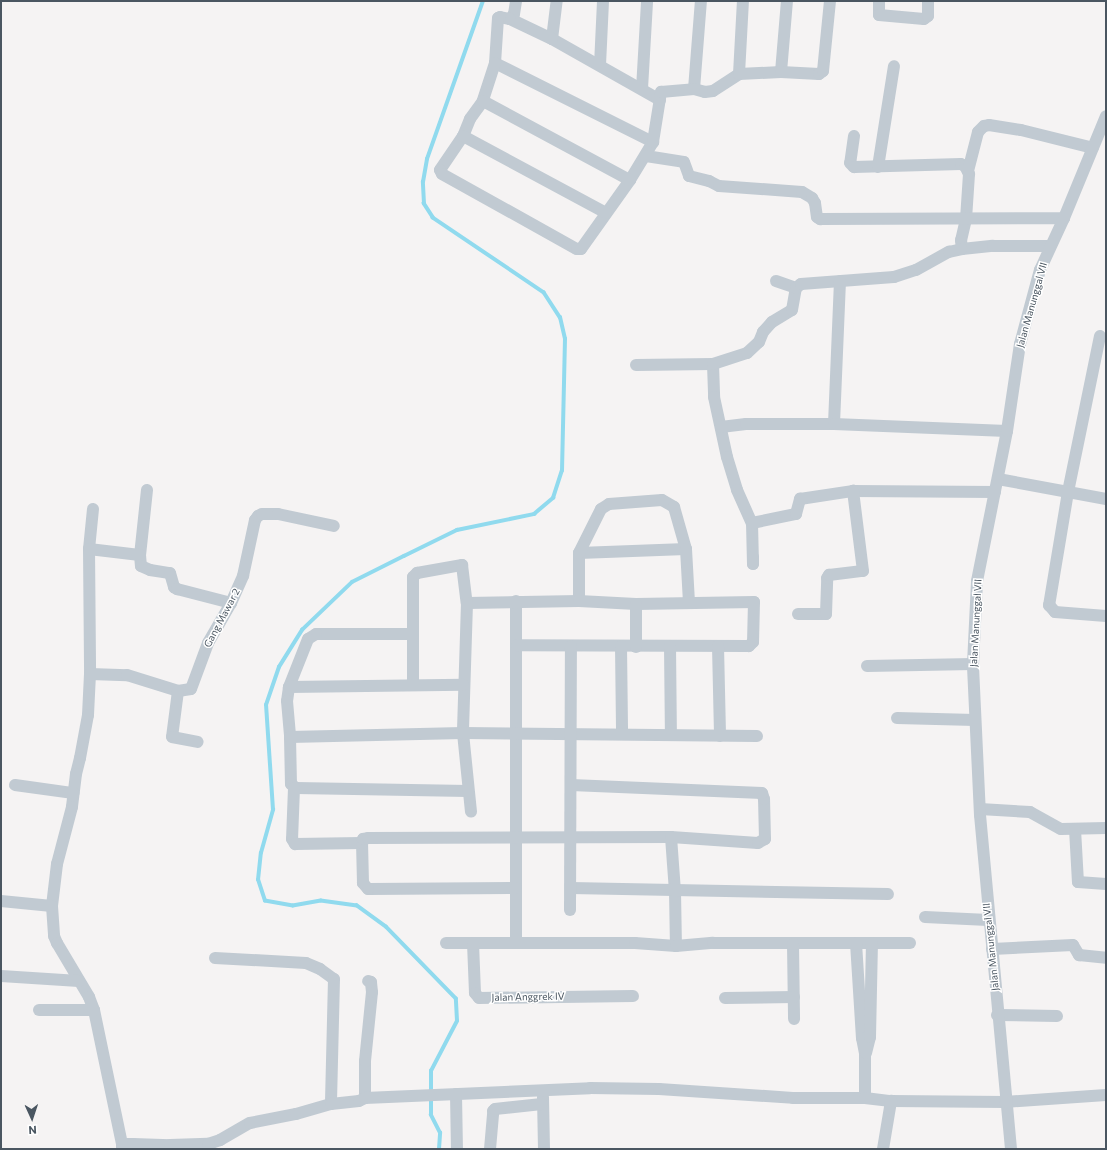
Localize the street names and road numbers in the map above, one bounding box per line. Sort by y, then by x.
street label: Jalan Manunggal VII [1014,261,1050,349]
street label: Jalan Manunggal VII [968,579,984,667]
street label: Gang Mawar 2 [201,587,243,649]
street label: Jalan Manunggal VII [980,903,1002,991]
street label: Jalan Anggrek IV [491,990,565,1004]

